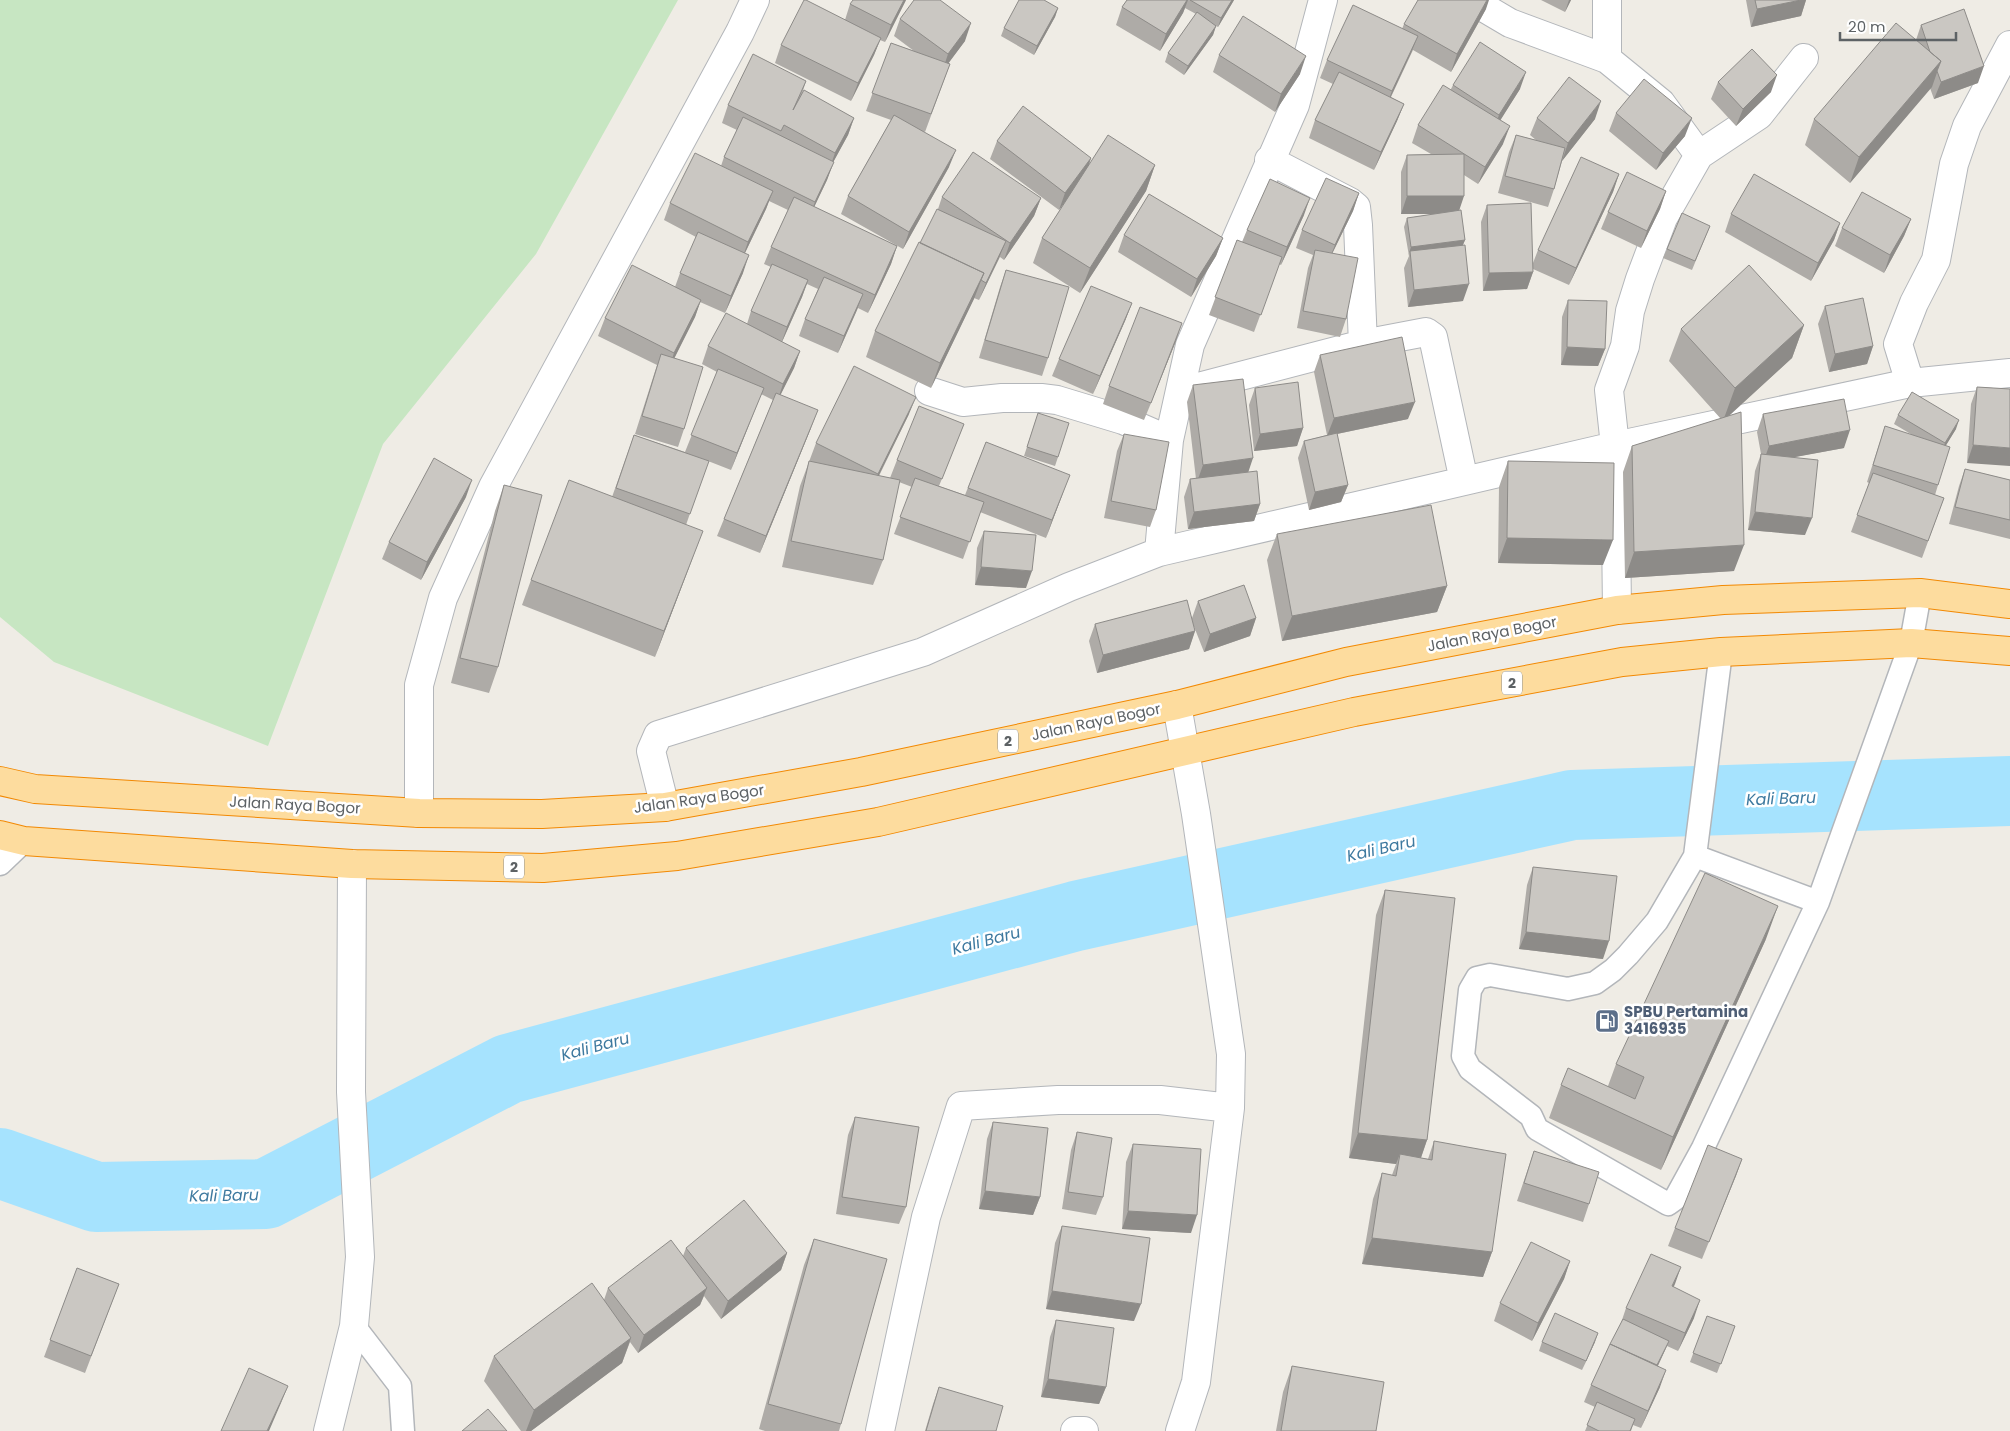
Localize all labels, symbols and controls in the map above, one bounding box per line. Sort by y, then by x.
scale bar [1840,10,1956,42]
text: 20 m [1848,16,1886,37]
street label: Jalan Raya Bogor [1425,611,1559,656]
road number: 2 [1502,671,1522,694]
street label: Jalan Raya Bogor [1029,697,1163,745]
road number: 2 [998,729,1018,752]
street label: Jalan Raya Bogor [632,779,766,818]
water label: Kali Baru [1746,786,1816,811]
street label: Jalan Raya Bogor [229,791,362,818]
water label: Kali Baru [1344,829,1418,868]
road number: 2 [504,856,524,879]
water label: Kali Baru [949,920,1023,961]
place label: SPBU Pertamina 3416935 [1624,1001,1748,1039]
fuel station icon: SPBU Pertamina 3416935 [1594,1008,1620,1034]
water label: Kali Baru [558,1026,632,1067]
water label: Kali Baru [189,1183,259,1208]

